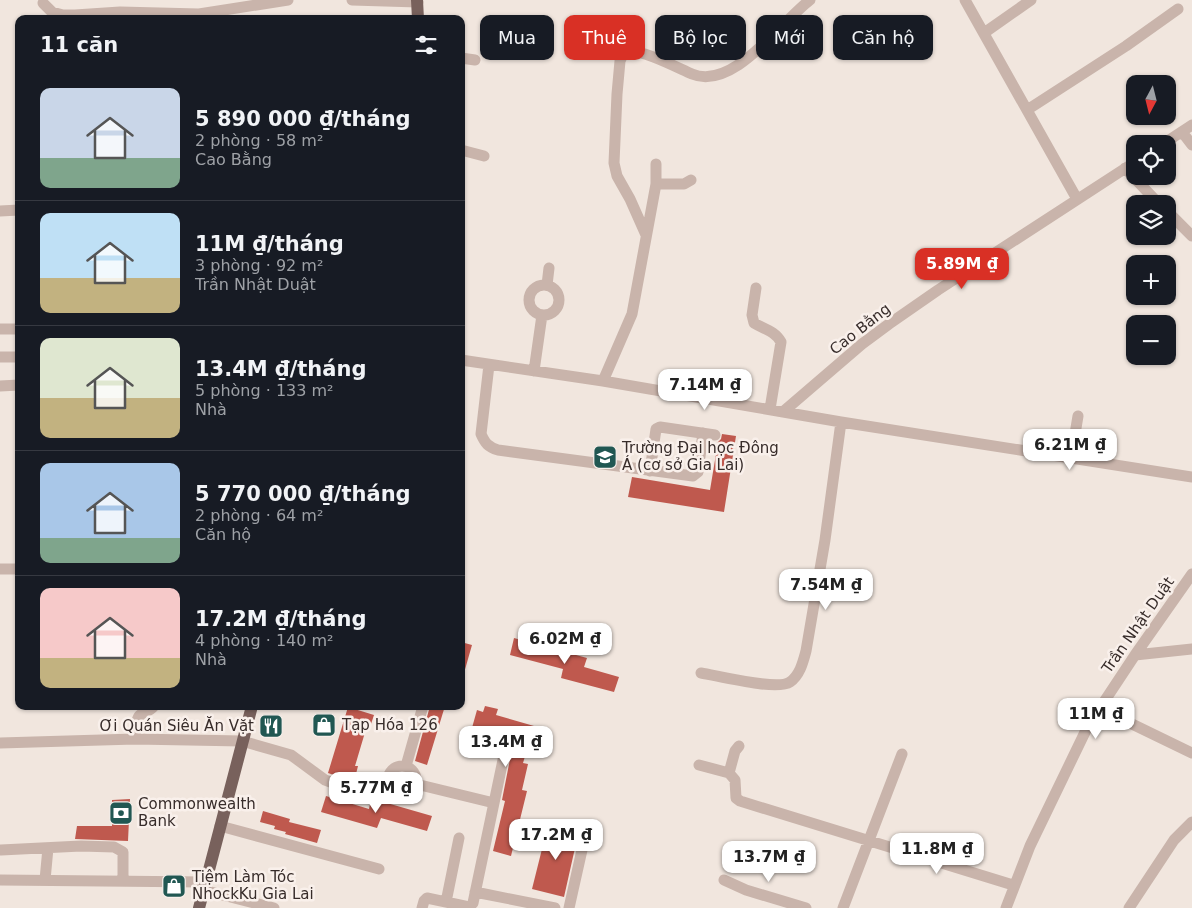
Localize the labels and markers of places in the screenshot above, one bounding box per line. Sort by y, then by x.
pin: 5.89M ₫ [916,248,1008,290]
pin: 7.14M ₫ [659,368,751,411]
pin: 6.21M ₫ [1024,428,1116,471]
place label: Trường Đại học Đông Á (cơ sở Gia Lai) [621,439,779,474]
school or university icon: Trường Đại học Đông Á (cơ sở Gia Lai) [592,444,618,470]
pin: 7.54M ₫ [780,568,872,611]
pin: 6.02M ₫ [519,622,611,665]
pin: 11M ₫ [1061,698,1131,740]
shop icon: Tạp Hóa 126 [311,712,337,738]
restaurant icon: Ơi Quán Siêu Ăn Vặt [258,713,284,739]
place label: Ơi Quán Siêu Ăn Vặt [100,716,254,735]
place label: Tạp Hóa 126 [341,716,438,734]
pin: 13.4M ₫ [460,726,552,768]
pin: 5.77M ₫ [330,772,422,814]
place label: Commonwealth Bank [138,795,256,830]
bank icon: Commonwealth Bank [108,800,134,826]
pin: 17.2M ₫ [510,818,602,861]
pin: 11.8M ₫ [891,832,983,875]
pin: 13.7M ₫ [723,840,815,883]
place label: Tiệm Làm Tóc NhockKu Gia Lai [191,868,314,903]
shop icon: Tiệm Làm Tóc NhockKu Gia Lai [161,873,187,899]

